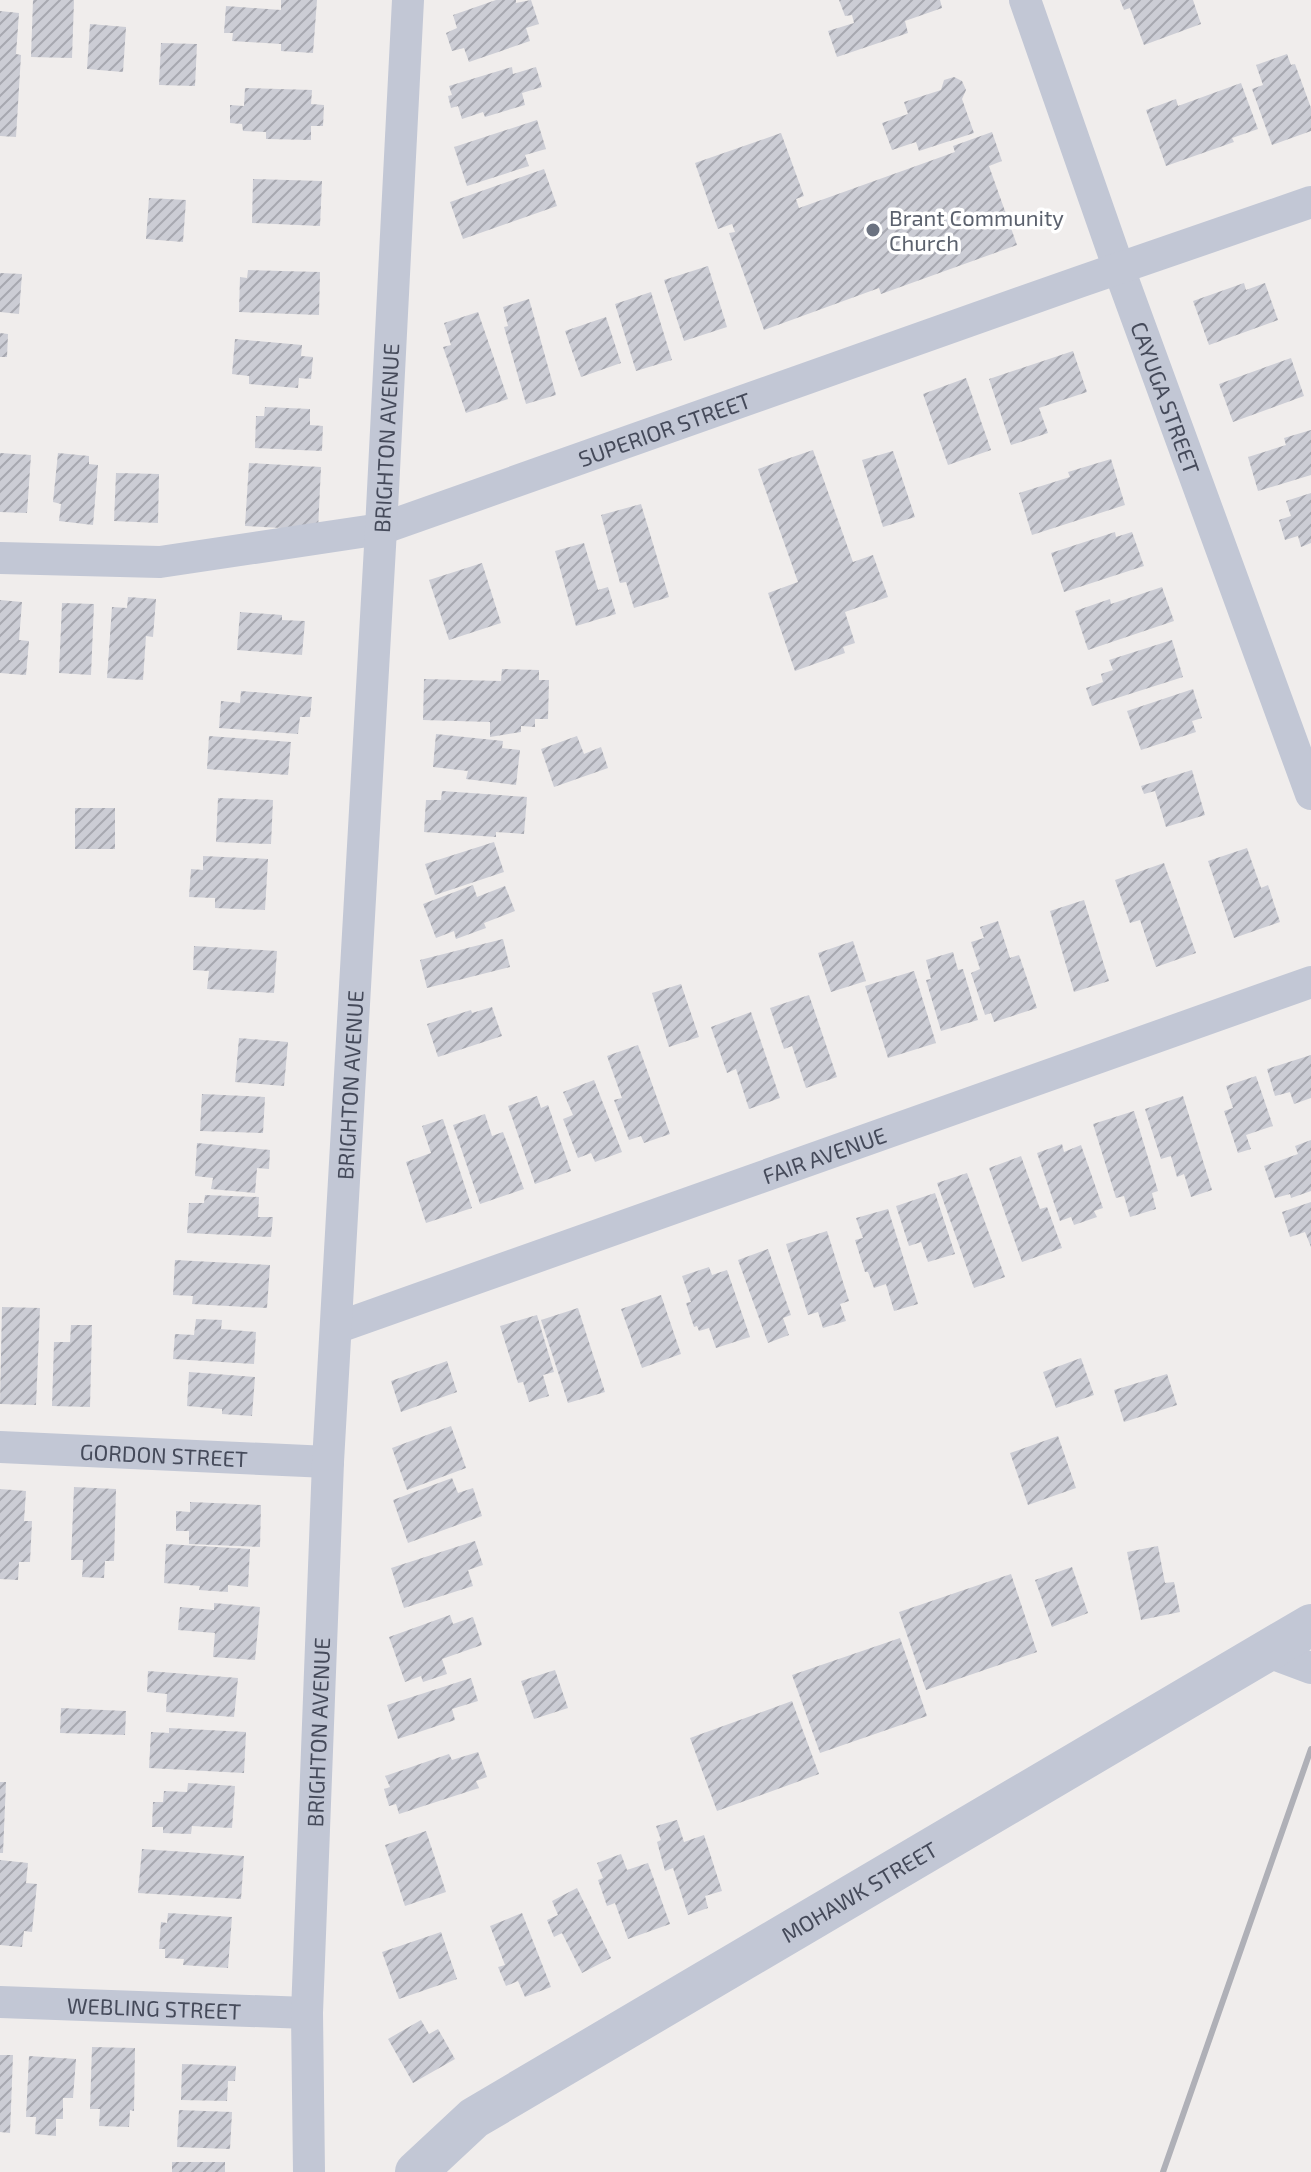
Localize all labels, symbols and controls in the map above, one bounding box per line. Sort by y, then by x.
place label: Brant Community Church [889,204,1064,255]
marker: Brant Community Church [864,221,882,239]
street label: CAYUGA STREET [1126,318,1206,478]
street label: BRIGHTON AVENUE [368,343,403,533]
street label: SUPERIOR STREET [575,386,754,471]
street label: BRIGHTON AVENUE [331,990,368,1181]
street label: FAIR AVENUE [759,1121,889,1189]
street label: GORDON STREET [79,1438,249,1471]
street label: BRIGHTON AVENUE [301,1637,334,1828]
street label: MOHAWK STREET [776,1835,942,1947]
street label: WEBLING STREET [66,1991,242,2024]

